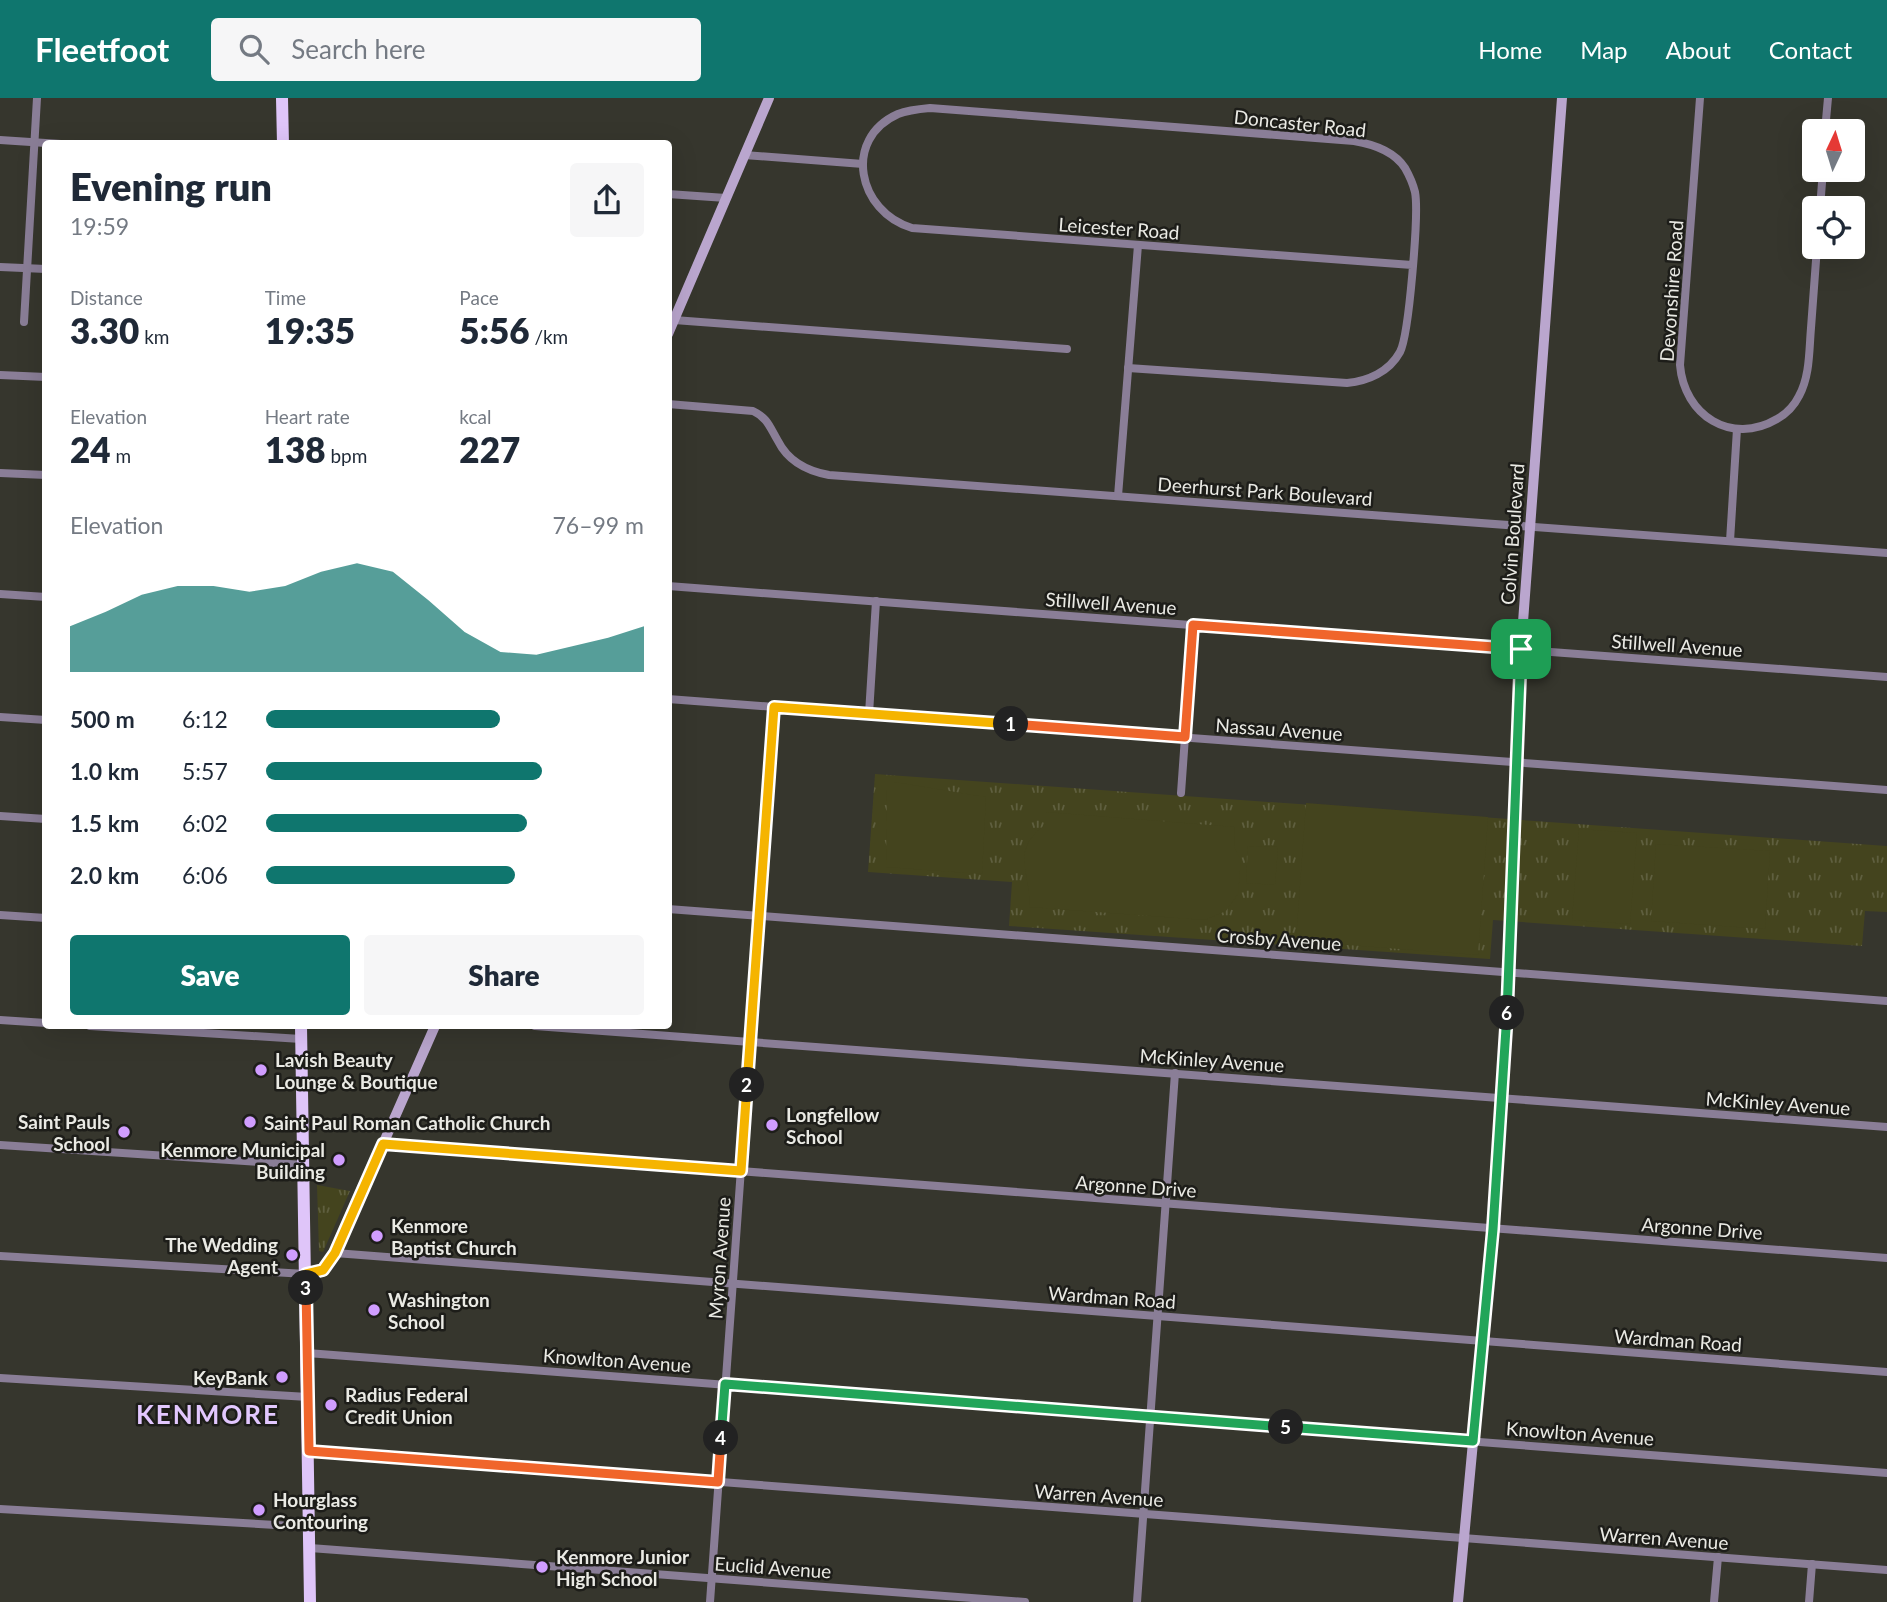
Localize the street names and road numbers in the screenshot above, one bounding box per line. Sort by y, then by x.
street label: Doncaster Road [1233,105,1367,141]
street label: Leicester Road [1058,212,1180,244]
street label: Devonshire Road [1655,219,1687,363]
street label: Colvin Boulevard [1496,463,1528,605]
street label: Deerhurst Park Boulevard [1157,472,1373,510]
street label: Stillwell Avenue [1045,587,1177,619]
street label: Stillwell Avenue [1611,629,1743,661]
street label: Nassau Avenue [1215,713,1343,745]
street label: Crosby Avenue [1216,923,1342,955]
street label: McKinley Avenue [1139,1043,1285,1077]
street label: McKinley Avenue [1705,1086,1851,1120]
street label: Argonne Drive [1075,1170,1197,1202]
street label: Myron Avenue [703,1196,735,1320]
street label: Argonne Drive [1641,1212,1763,1244]
street label: Wardman Road [1047,1281,1177,1313]
street label: Wardman Road [1613,1324,1743,1356]
street label: Knowlton Avenue [542,1343,692,1377]
street label: Knowlton Avenue [1505,1416,1655,1450]
street label: Warren Avenue [1034,1479,1164,1511]
street label: Warren Avenue [1599,1522,1729,1554]
street label: Euclid Avenue [714,1551,832,1583]

